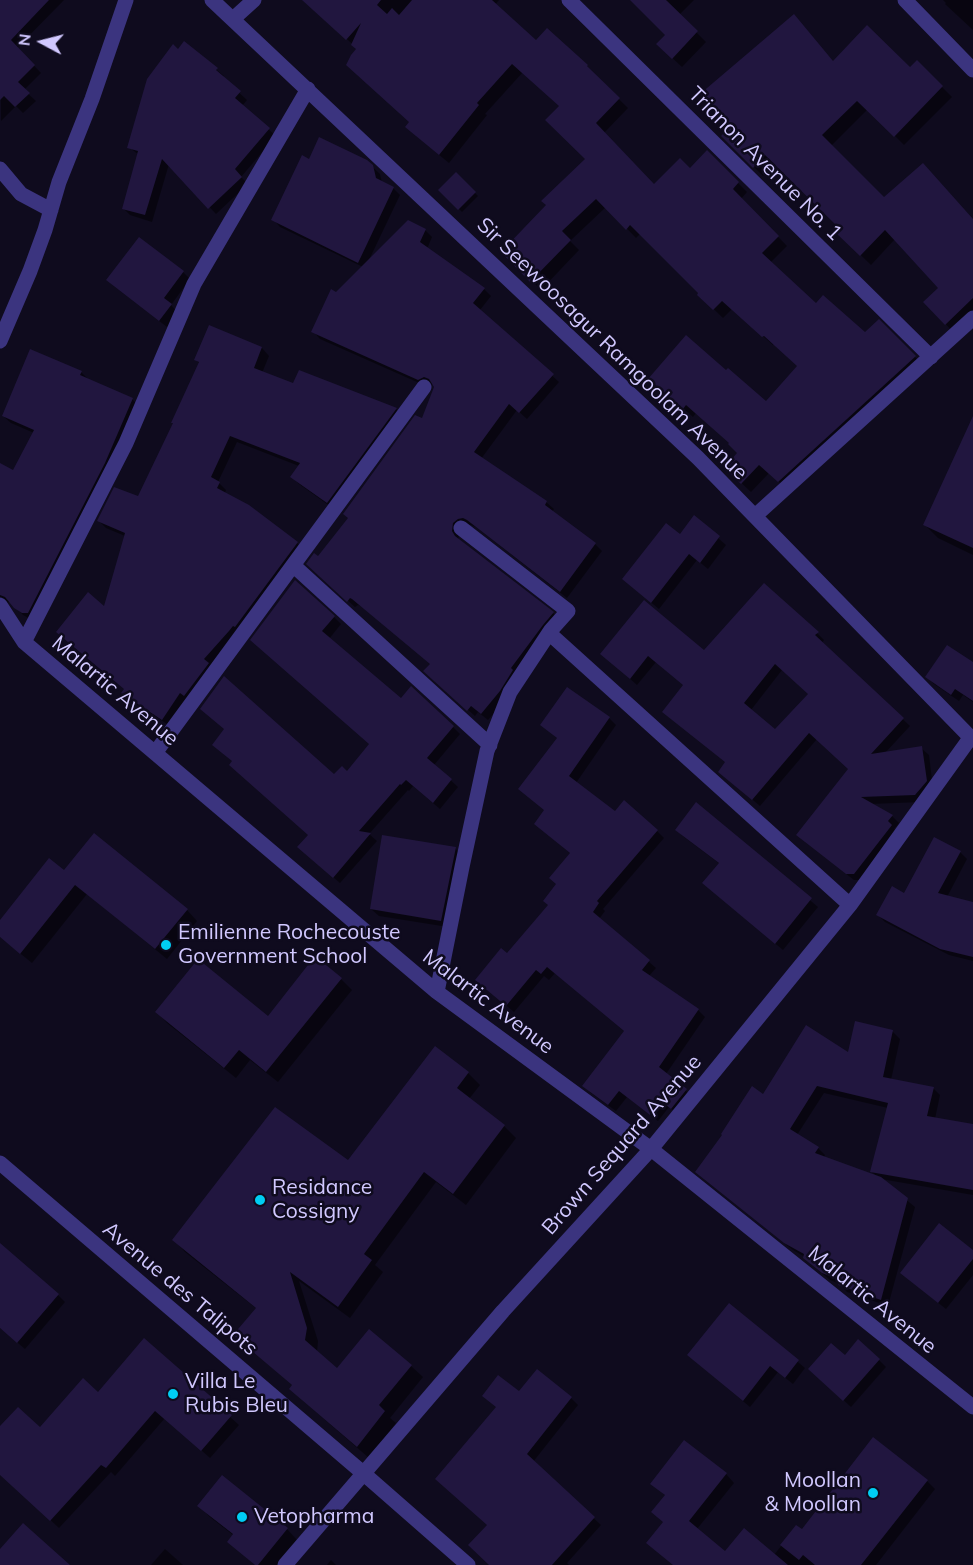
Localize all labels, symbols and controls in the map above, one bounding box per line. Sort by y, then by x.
north arrow [12,12,72,72]
text: N [13,33,35,47]
street label: Trianon Avenue No. 1 [683,82,847,246]
street label: Sir Seewoosagur Ramgoolam Avenue [471,213,753,485]
street label: Malartic Avenue [46,631,184,751]
place label: Emilienne Rochecouste Government School [178,920,400,970]
marker: Emilienne Rochecouste Government School [159,938,173,952]
street label: Malartic Avenue [417,944,559,1060]
street label: Brown Sequard Avenue [537,1050,707,1240]
place label: Residance Cossigny [272,1175,372,1225]
marker: Residance Cossigny [253,1193,267,1207]
street label: Avenue des Talipots [97,1217,263,1361]
street label: Malartic Avenue [803,1241,941,1359]
place label: Villa Le Rubis Bleu [185,1369,288,1419]
marker: Villa Le Rubis Bleu [166,1387,180,1401]
place label: Moollan & Moollan [765,1468,861,1518]
marker: Moollan & Moollan [866,1486,880,1500]
place label: Vetopharma [254,1504,374,1530]
marker: Vetopharma [235,1510,249,1524]

